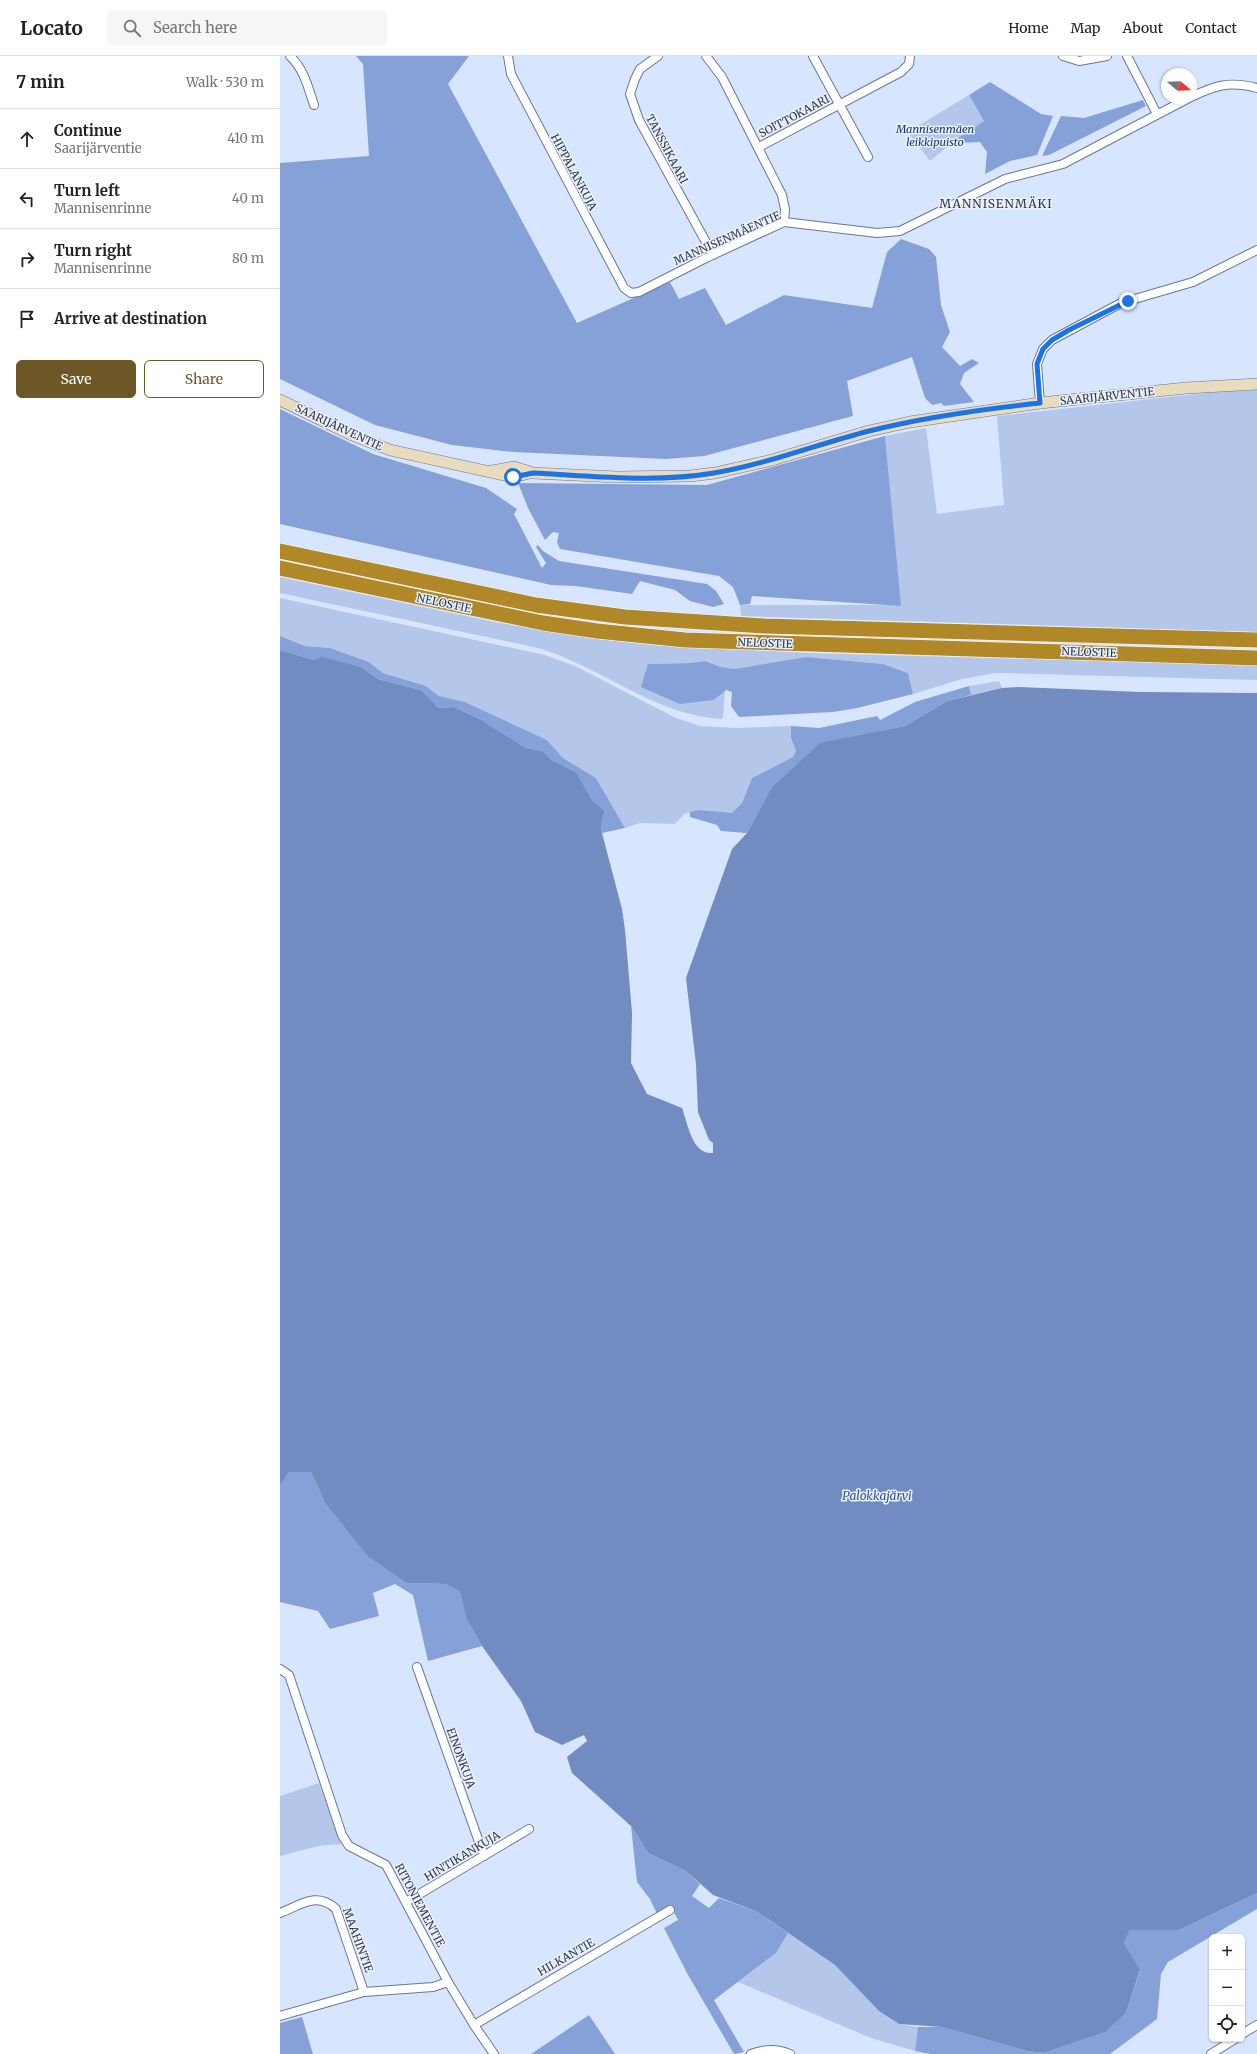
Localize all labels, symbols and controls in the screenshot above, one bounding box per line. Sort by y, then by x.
search box [107,10,387,46]
text: Locato [20,16,83,40]
icon: search [121,17,143,39]
text: Search here [153,18,237,37]
text: Home [1008,19,1049,37]
text: Map [1071,19,1100,37]
text: About [1122,19,1163,37]
text: Contact [1185,19,1237,37]
north arrow [1161,68,1197,104]
text: 7 min [16,71,65,93]
text: Walk · 530 m [186,74,264,91]
street label: SOITTOKAARI [756,92,832,140]
street label: TANSSIKAARI [643,112,691,186]
text: Continue [54,121,122,140]
park label: Mannisenmäen leikkipuisto [895,122,974,149]
icon: ahead [16,128,38,150]
text: 410 m [227,130,264,147]
street label: HIPPALANKUJA [548,131,600,213]
text: Saarijärventie [54,140,141,157]
text: Turn left [54,181,120,200]
icon: left [16,188,38,210]
text: 40 m [232,190,264,207]
district label: MANNISENMÄKI [939,196,1053,211]
text: Mannisenrinne [54,200,151,217]
street label: MANNISENMÄENTIE [671,208,783,268]
text: Turn right [54,241,132,260]
icon: right [16,248,38,270]
text: 80 m [232,250,264,267]
text: Mannisenrinne [54,260,151,277]
route end [1119,292,1137,310]
icon: arrive [16,308,38,330]
text: Arrive at destination [54,309,207,328]
button: Save [16,360,136,398]
button: Share [144,360,264,398]
street label: SAARIJÄRVENTIE [1059,384,1155,408]
street label: SAARIJÄRVENTIE [293,401,385,453]
route start [504,468,522,486]
street label: NELOSTIE [415,590,473,616]
street label: NELOSTIE [737,635,793,651]
street label: NELOSTIE [1061,644,1117,660]
water label: Palokkajärvi [842,1488,912,1503]
street label: EINONKUJA [444,1726,479,1790]
street label: HINTIKANKUJA [422,1828,503,1884]
street label: RITONIEMENTIE [392,1861,448,1949]
street label: MAAHINTIE [340,1906,376,1974]
map controls [1209,1934,1245,2042]
button: + [1209,1934,1245,1970]
street label: HILKANTIE [535,1935,597,1979]
button: − [1209,1970,1245,2006]
button: locate [1209,2006,1245,2042]

